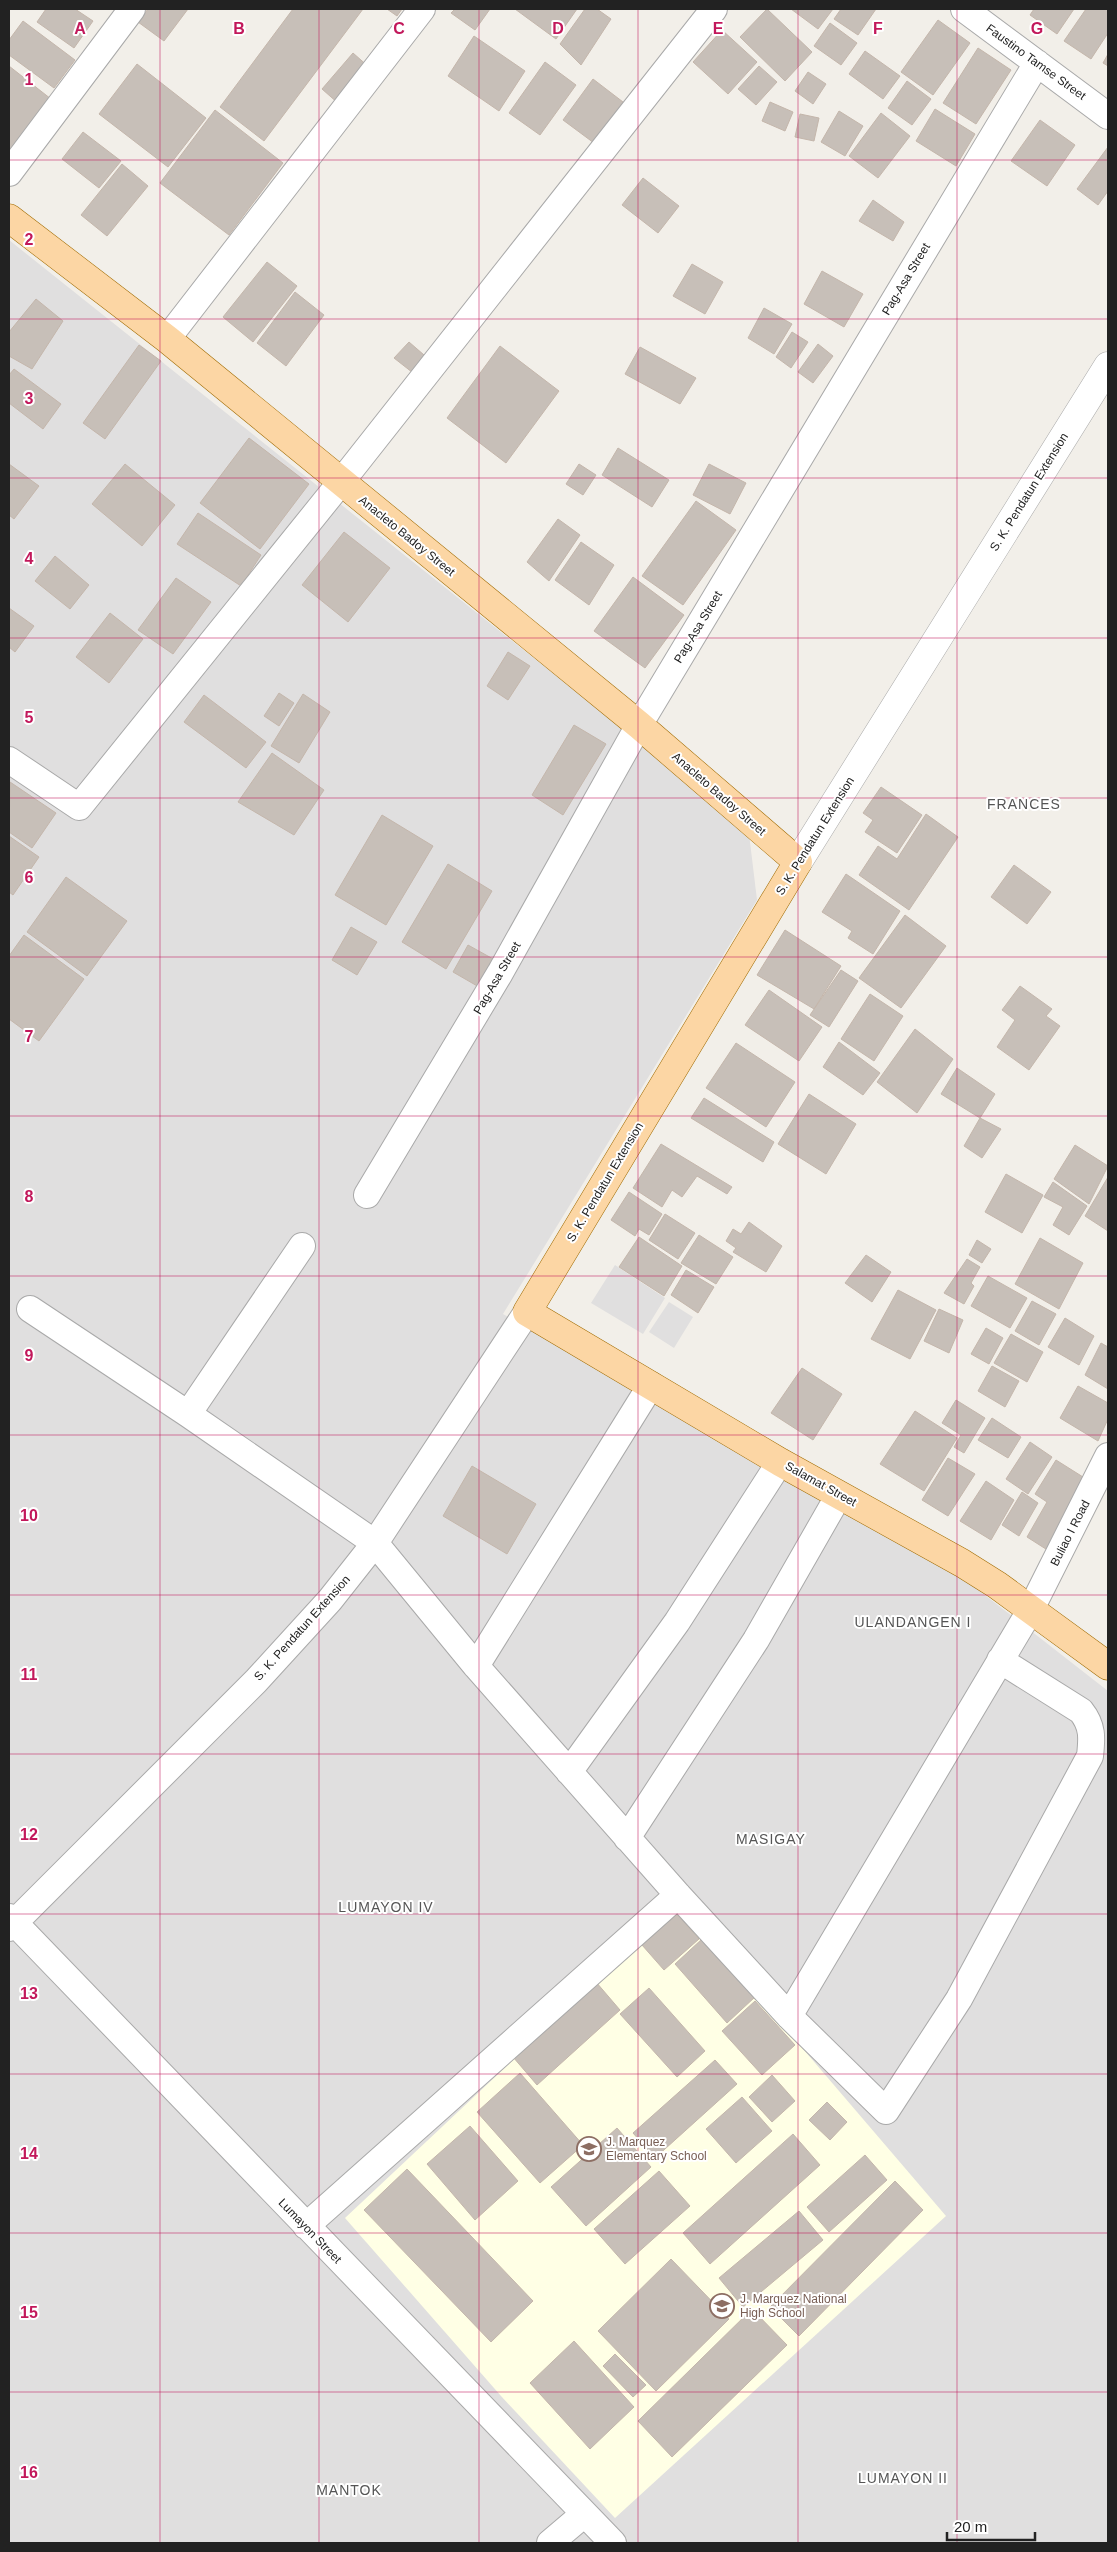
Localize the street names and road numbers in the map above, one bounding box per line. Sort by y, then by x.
street label: Faustino Tamse Street [983,21,1089,103]
street label: Pag-Asa Street [879,240,933,317]
street label: S. K. Pendatun Extension [987,430,1071,554]
street label: Anacleto Badoy Street [356,493,458,579]
street label: Pag-Asa Street [671,588,725,665]
street label: Anacleto Badoy Street [669,750,769,839]
street label: S. K. Pendatun Extension [773,774,857,898]
street label: Pag-Asa Street [471,939,524,1017]
street label: S. K. Pendatun Extension [564,1120,646,1244]
street label: Salamat Street [783,1459,860,1510]
street label: Buliao I Road [1047,1498,1093,1568]
street label: S. K. Pendatun Extension [251,1572,353,1684]
street label: Lumayon Street [276,2196,345,2267]

